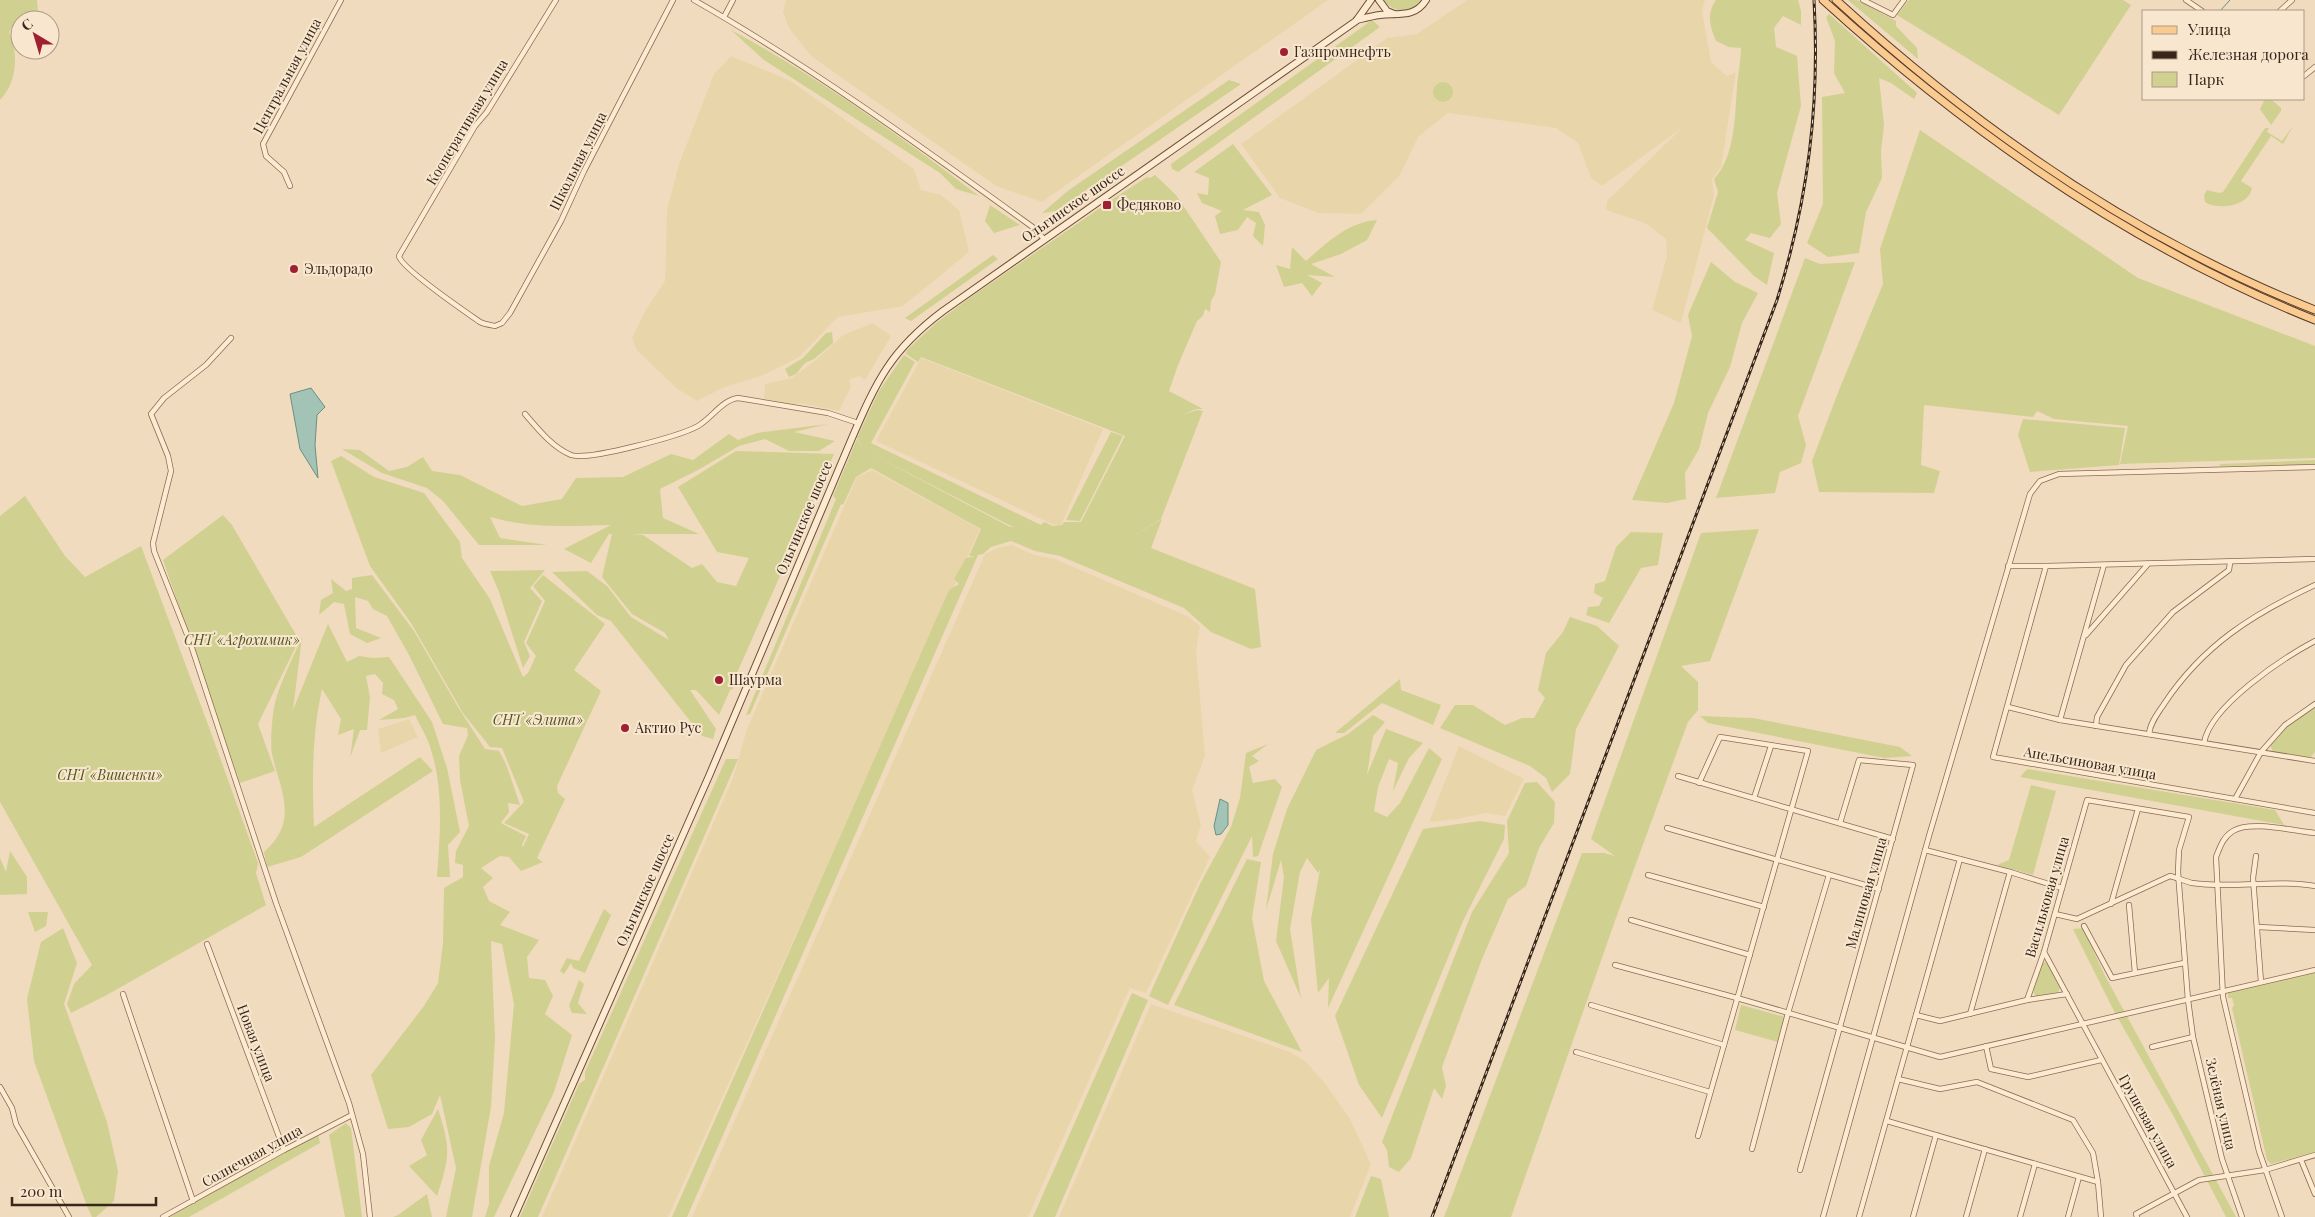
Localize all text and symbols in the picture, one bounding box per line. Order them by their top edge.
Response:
north arrow [10,10,60,60]
legend [2142,10,2305,100]
text: С [17,14,37,35]
street label: Центральная улица [248,15,325,137]
text: Улица [2187,19,2231,39]
place label: Газпромнефть [1294,42,1391,61]
text: Железная дорога [2188,44,2309,64]
marker: Газпромнефть [1278,46,1290,58]
street label: Кооперативная улица [421,55,512,188]
text: Парк [2188,69,2224,89]
street label: Школьная улица [545,108,611,213]
street label: Ольгинское шоссе [1017,161,1128,246]
place label: Федяково [1117,195,1181,214]
marker: Федяково [1101,199,1113,211]
place label: Эльдорадо [304,259,373,278]
marker: Эльдорадо [288,263,300,275]
street label: Ольгинское шоссе [771,458,836,578]
park label: СНТ «Агрохимик» [184,630,300,649]
place label: Шаурма [729,670,782,689]
marker: Шаурма [713,674,725,686]
park label: СНТ «Элита» [493,710,583,729]
place label: Актио Рус [634,718,702,737]
marker: Актио Рус [619,722,631,734]
street label: Апельсиновая улица [2021,741,2158,784]
park label: СНТ «Вишенки» [57,765,163,784]
street label: Ольгинское шоссе [611,830,678,949]
street label: Васильковая улица [2020,834,2073,960]
street label: Малиновая улица [1840,835,1891,951]
street label: Новая улица [233,1001,280,1084]
street label: Зелёная улица [2202,1056,2241,1152]
street label: Грушевая улица [2115,1070,2182,1171]
street label: Солнечная улица [198,1120,305,1191]
scale bar [12,1174,156,1206]
text: 200 m [20,1181,63,1201]

